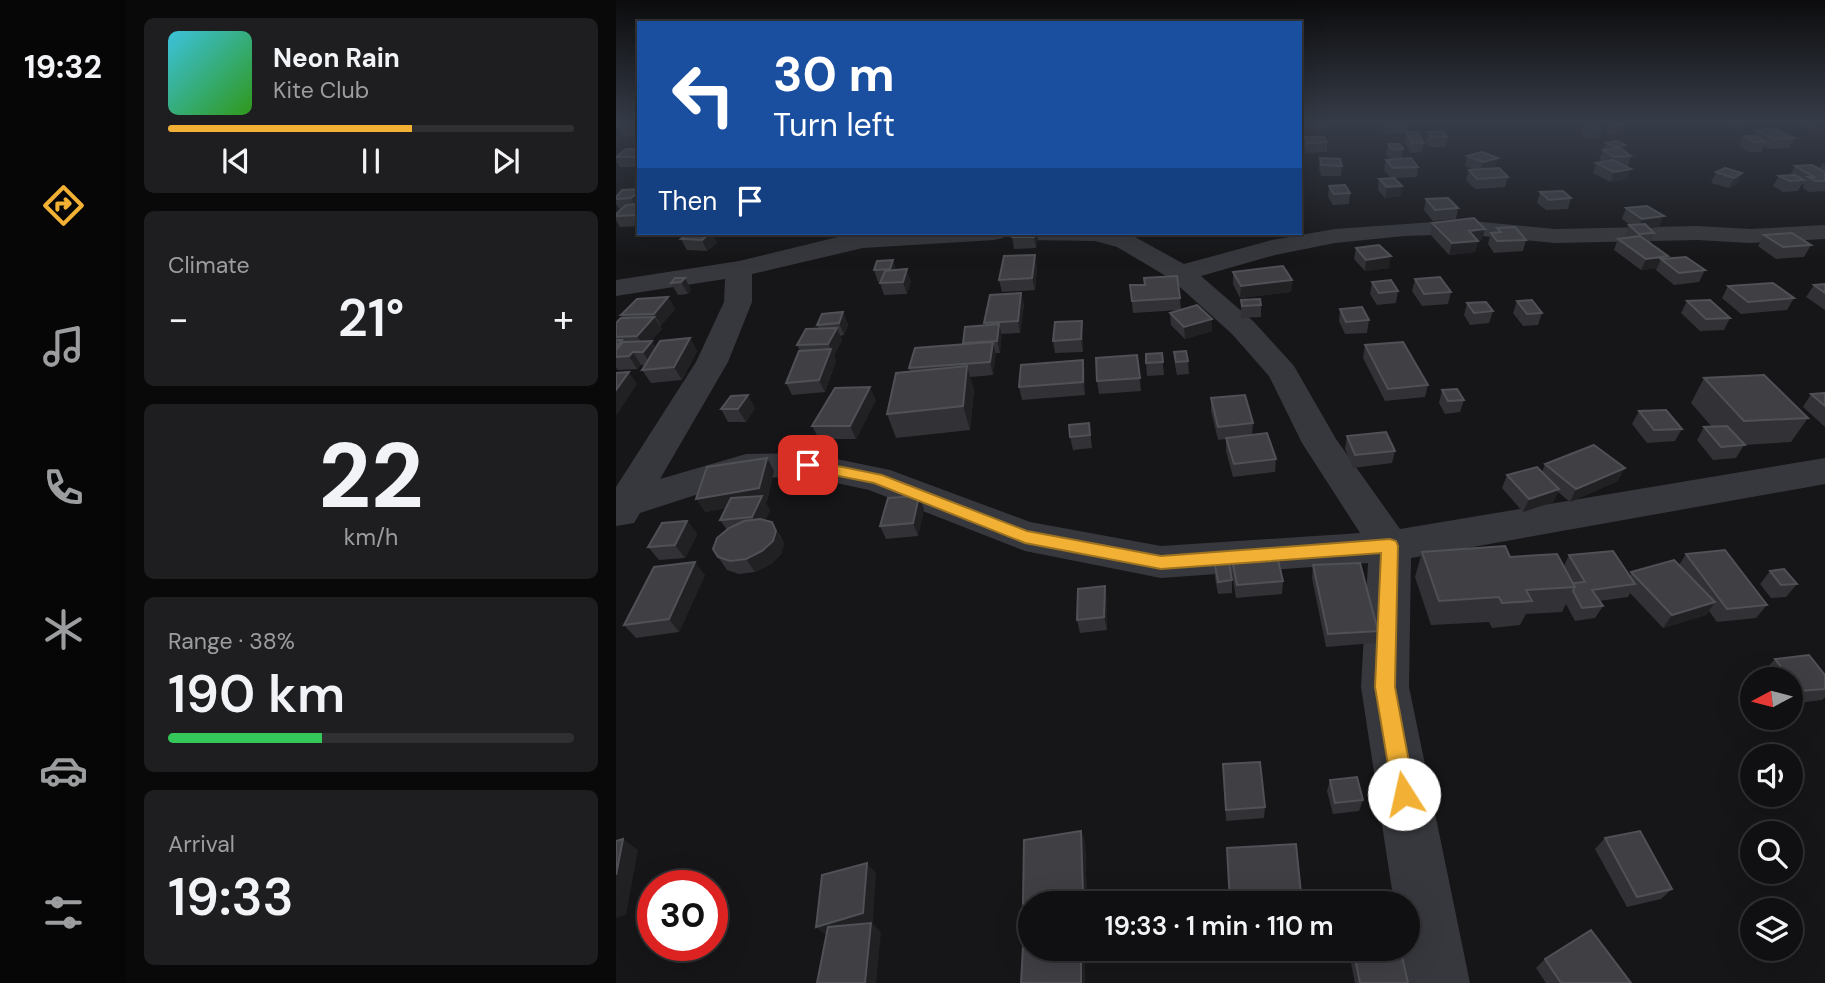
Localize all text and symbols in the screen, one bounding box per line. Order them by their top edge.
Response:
text: Neon Rain [273,41,400,75]
text: 30 m [773,42,895,106]
text: 19:32 [24,46,102,88]
icon: left [658,49,749,140]
text: Kite Club [273,75,369,105]
text: Turn left [773,104,895,146]
icon: previous [217,142,255,180]
icon: pause [352,142,390,180]
icon: next [487,142,525,180]
icon: directions [39,181,88,230]
icon: arrive [731,182,769,220]
text: Then [658,184,717,218]
text: Climate [168,250,250,280]
text: 21° [338,284,404,352]
text: − [168,294,189,344]
text: + [553,294,574,344]
icon: music [39,322,88,371]
text: 22 [318,417,424,535]
pin [778,435,838,495]
icon: arrive [789,446,827,484]
icon: phone [39,463,88,512]
text: km/h [344,522,398,552]
icon: climate [39,605,88,654]
text: Range · 38% [168,626,295,656]
text: 190 km [168,660,345,728]
north arrow [1740,667,1802,730]
map controls [1740,667,1803,961]
button: sound [1740,744,1803,807]
icon: car [39,746,88,795]
position arrow [1367,757,1441,831]
button: search [1740,821,1803,884]
text: Arrival [168,829,235,859]
text: 19:33 [168,863,294,931]
speed limit sign: 30 [637,870,728,961]
icon: filters [39,888,88,937]
button: layers [1740,898,1803,961]
text: 19:33 · 1 min · 110 m [1104,909,1334,943]

